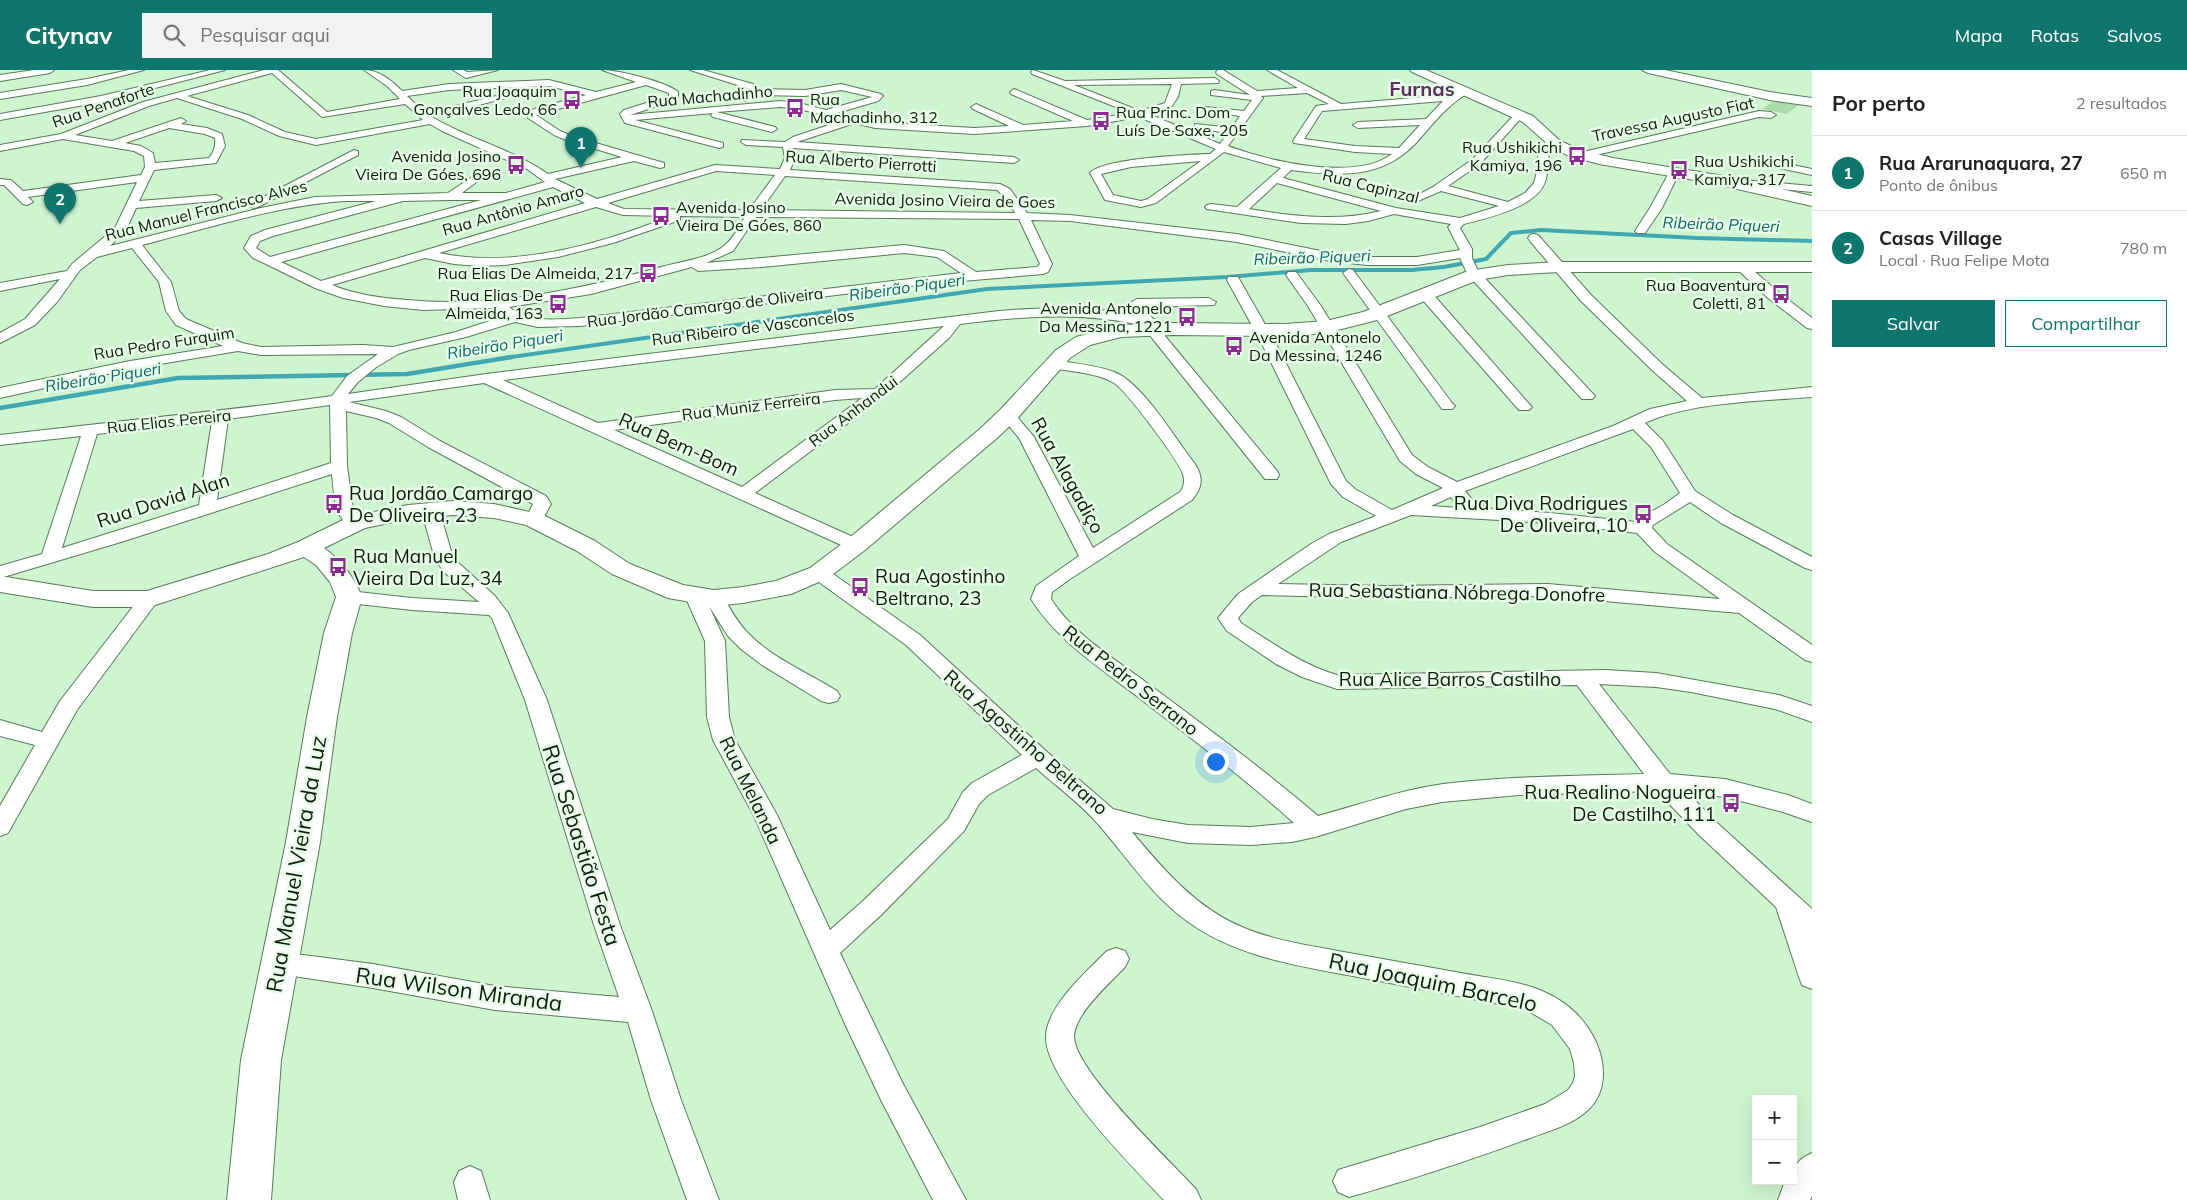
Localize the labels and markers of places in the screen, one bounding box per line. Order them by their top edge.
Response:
place label: Rua Joaquim Gonçalves Ledo, 66 [414,81,557,119]
bus stop icon: Rua Joaquim Gonçalves Ledo, 66 [561,89,583,111]
place label: Rua Machadinho, 312 [810,89,938,127]
bus stop icon: Rua Machadinho, 312 [784,97,806,119]
place label: Rua Princ. Dom Luís De Saxe, 205 [1116,102,1248,140]
bus stop icon: Rua Princ. Dom Luís De Saxe, 205 [1090,110,1112,132]
pin: 1 [565,127,597,168]
place label: Rua Ushikichi Kamiya, 196 [1462,137,1562,175]
bus stop icon: Rua Ushikichi Kamiya, 196 [1566,145,1588,167]
place label: Avenida Josino Vieira De Góes, 696 [355,146,501,184]
place label: Rua Ushikichi Kamiya, 317 [1694,151,1794,189]
bus stop icon: Avenida Josino Vieira De Góes, 696 [505,154,527,176]
bus stop icon: Rua Ushikichi Kamiya, 317 [1668,159,1690,181]
pin: 2 [44,183,76,224]
place label: Avenida Josino Vieira De Góes, 860 [676,197,822,235]
bus stop icon: Avenida Josino Vieira De Góes, 860 [650,205,672,227]
bus stop icon: Rua Elias De Almeida, 217 [637,262,659,284]
place label: Rua Elias De Almeida, 217 [437,263,633,283]
place label: Rua Boaventura Coletti, 81 [1646,275,1766,313]
bus stop icon: Rua Boaventura Coletti, 81 [1770,283,1792,305]
place label: Rua Elias De Almeida, 163 [445,285,543,323]
bus stop icon: Rua Elias De Almeida, 163 [547,293,569,315]
place label: Avenida Antonelo Da Messina, 1221 [1039,298,1172,336]
bus stop icon: Avenida Antonelo Da Messina, 1221 [1176,306,1198,328]
place label: Avenida Antonelo Da Messina, 1246 [1249,327,1382,365]
bus stop icon: Avenida Antonelo Da Messina, 1246 [1223,335,1245,357]
place label: Rua Jordão Camargo De Oliveira, 23 [349,481,533,527]
place label: Rua Diva Rodrigues De Oliveira, 10 [1454,491,1628,537]
bus stop icon: Rua Jordão Camargo De Oliveira, 23 [323,493,345,515]
bus stop icon: Rua Diva Rodrigues De Oliveira, 10 [1632,503,1654,525]
place label: Rua Manuel Vieira Da Luz, 34 [353,544,502,590]
bus stop icon: Rua Manuel Vieira Da Luz, 34 [327,556,349,578]
place label: Rua Agostinho Beltrano, 23 [875,564,1005,610]
bus stop icon: Rua Agostinho Beltrano, 23 [849,576,871,598]
place label: Rua Realino Nogueira De Castilho, 111 [1524,780,1716,826]
bus stop icon: Rua Realino Nogueira De Castilho, 111 [1720,792,1742,814]

